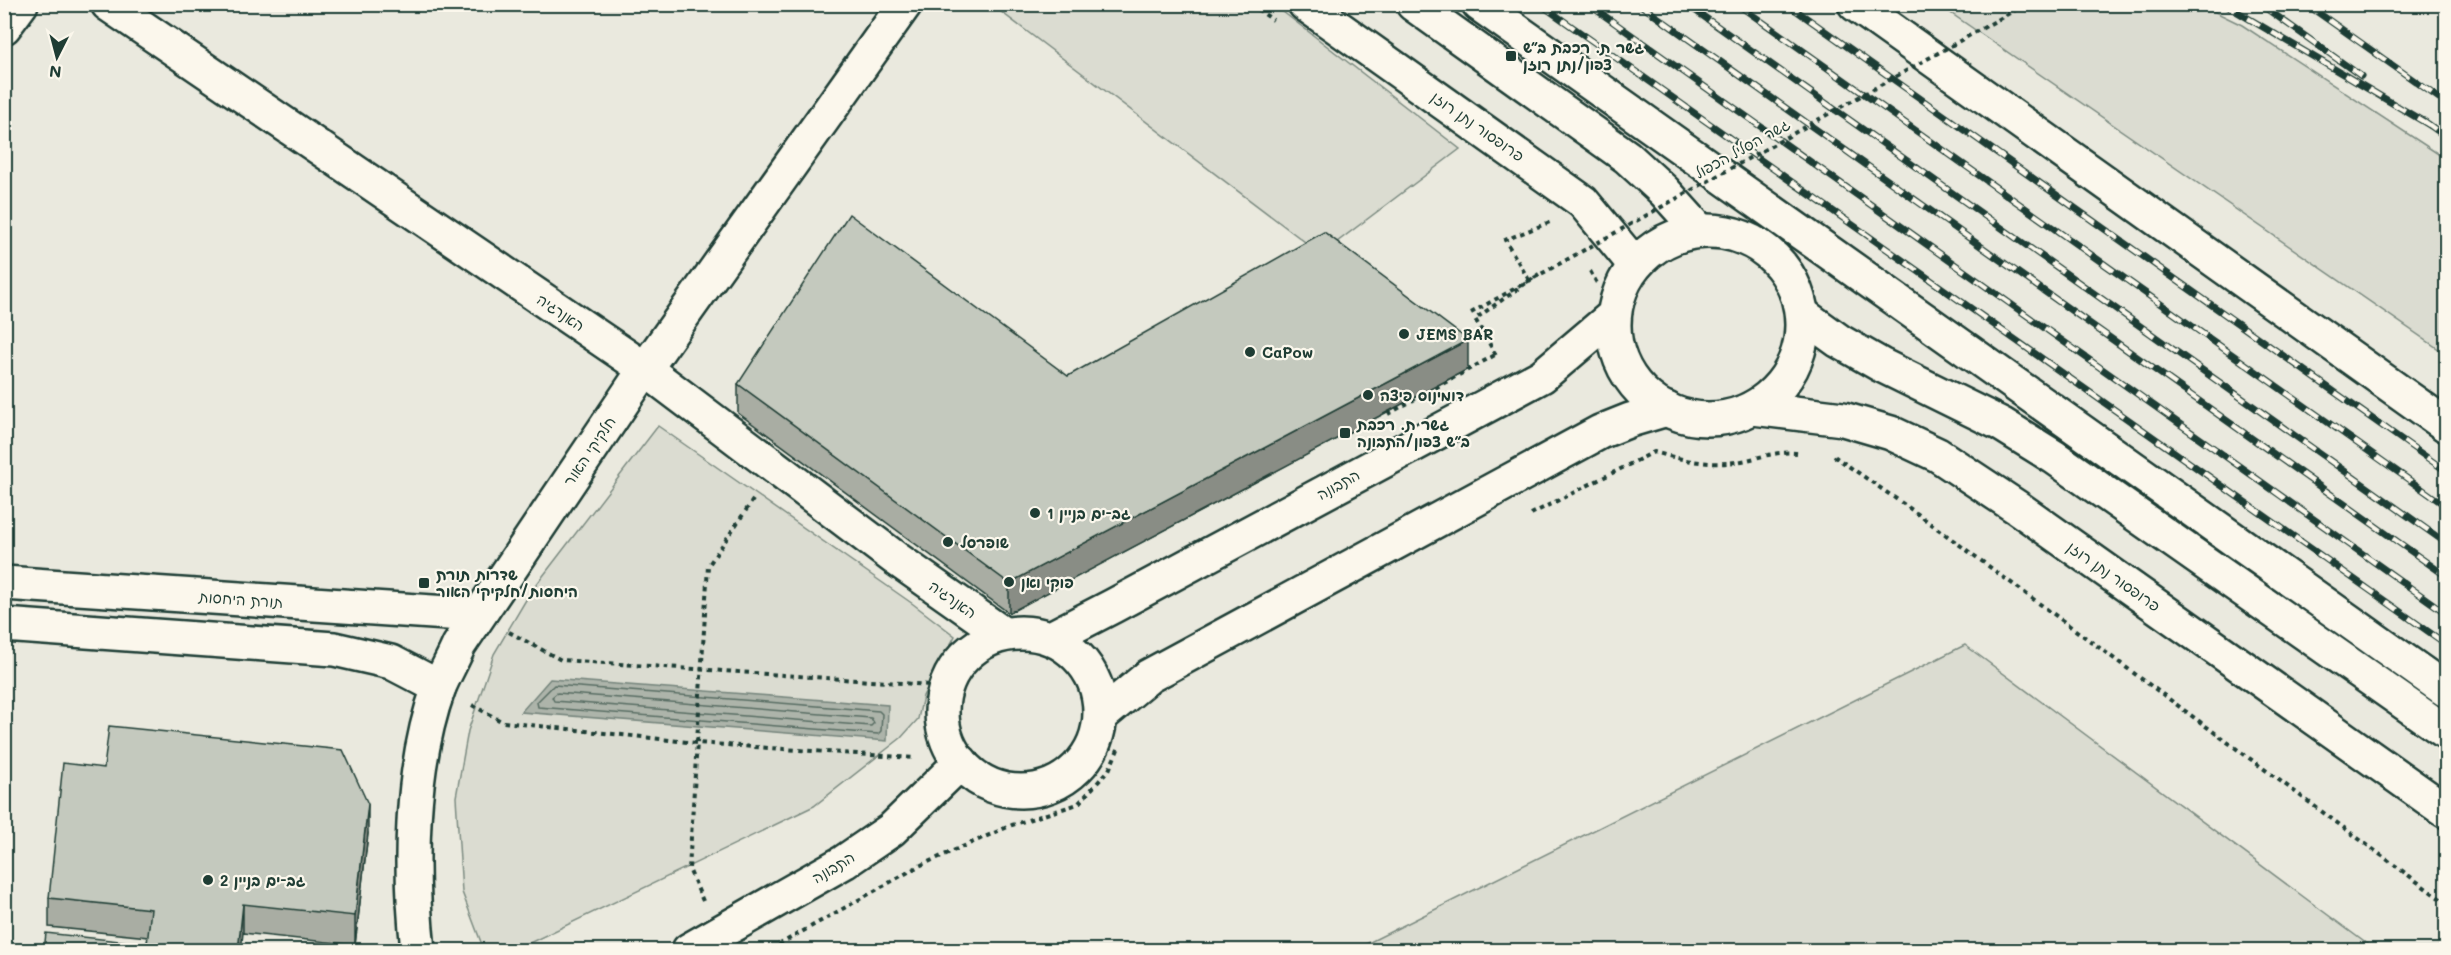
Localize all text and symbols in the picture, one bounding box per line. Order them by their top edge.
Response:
north arrow [27,27,87,87]
place label: גשר ת. רכבת ב״ש צפון/נתן רוזן [1523,37,1644,75]
marker: גשר ת. רכבת ב״ש צפון/נתן רוזן [1504,49,1518,63]
text: N [48,61,63,83]
street label: פרופסור נתן רוזן [1428,86,1528,166]
street label: גשר הסליל הכפול [1691,113,1793,183]
street label: האנרגיה [533,289,589,335]
place label: JEMS BAR [1416,324,1493,344]
marker: JEMS BAR [1397,327,1411,341]
place label: CaPow [1262,342,1313,362]
marker: CaPow [1243,345,1257,359]
place label: דומינוס פיצה [1380,385,1464,405]
marker: דומינוס פיצה [1361,388,1375,402]
street label: חלקיקי האור [558,412,620,490]
place label: גשר ת. רכבת ב״ש צפון/התבונה [1356,414,1470,452]
marker: גשר ת. רכבת ב״ש צפון/התבונה [1338,426,1352,440]
street label: התבונה [1313,464,1363,504]
place label: גב-ים בניין 1 [1047,503,1131,523]
marker: גב-ים בניין 1 [1028,506,1042,520]
place label: שופרסל [960,532,1009,552]
marker: שופרסל [941,535,955,549]
street label: פרופסור נתן רוזן [2064,536,2164,616]
place label: שדרות תורת היחסות/חלקיקי האור [436,564,578,602]
place label: פוקי ואן [1021,572,1074,593]
street label: האנרגיה [925,575,981,623]
marker: פוקי ואן [1002,575,1016,589]
marker: שדרות תורת היחסות/חלקיקי האור [417,576,431,590]
street label: תורת היחסות [197,586,284,612]
street label: התבונה [808,846,858,888]
place label: גב-ים בניין 2 [220,870,306,890]
marker: גב-ים בניין 2 [201,873,215,887]

